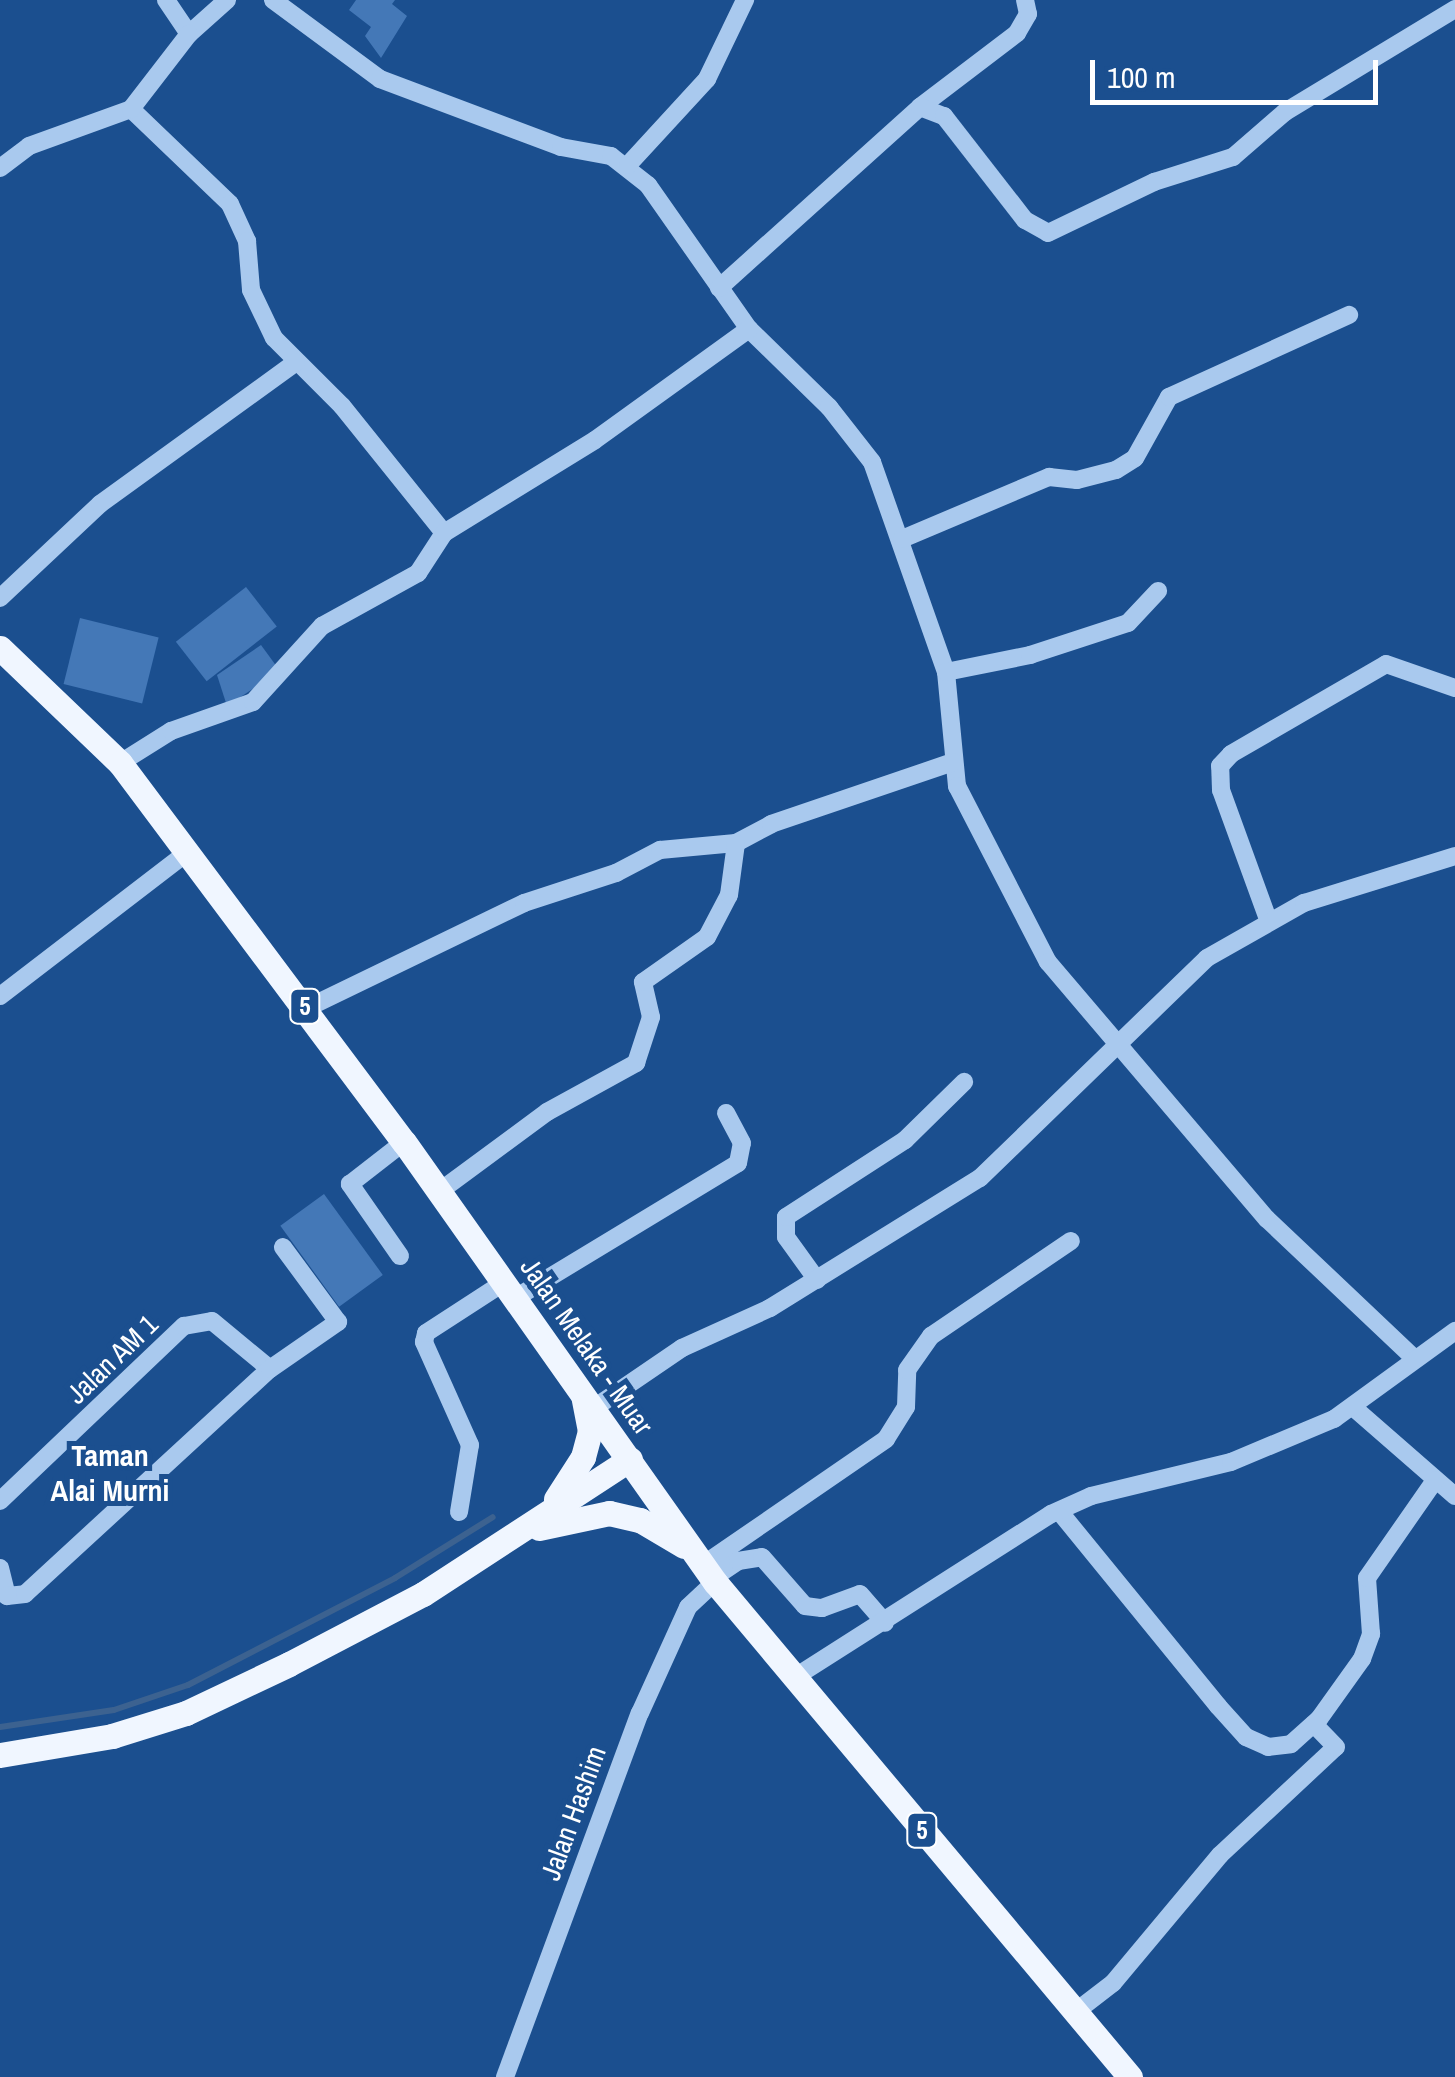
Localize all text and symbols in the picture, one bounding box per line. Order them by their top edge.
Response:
scale bar [1095,40,1382,102]
text: 100 m [1107,57,1175,97]
road number: 5 [288,986,322,1026]
street label: Jalan Melaka - Muar [514,1251,660,1441]
street label: Jalan AM 1 [59,1307,165,1411]
district label: Taman Alai Murni [51,1437,169,1508]
street label: Jalan Hashim [533,1741,613,1885]
road number: 5 [904,1810,940,1850]

